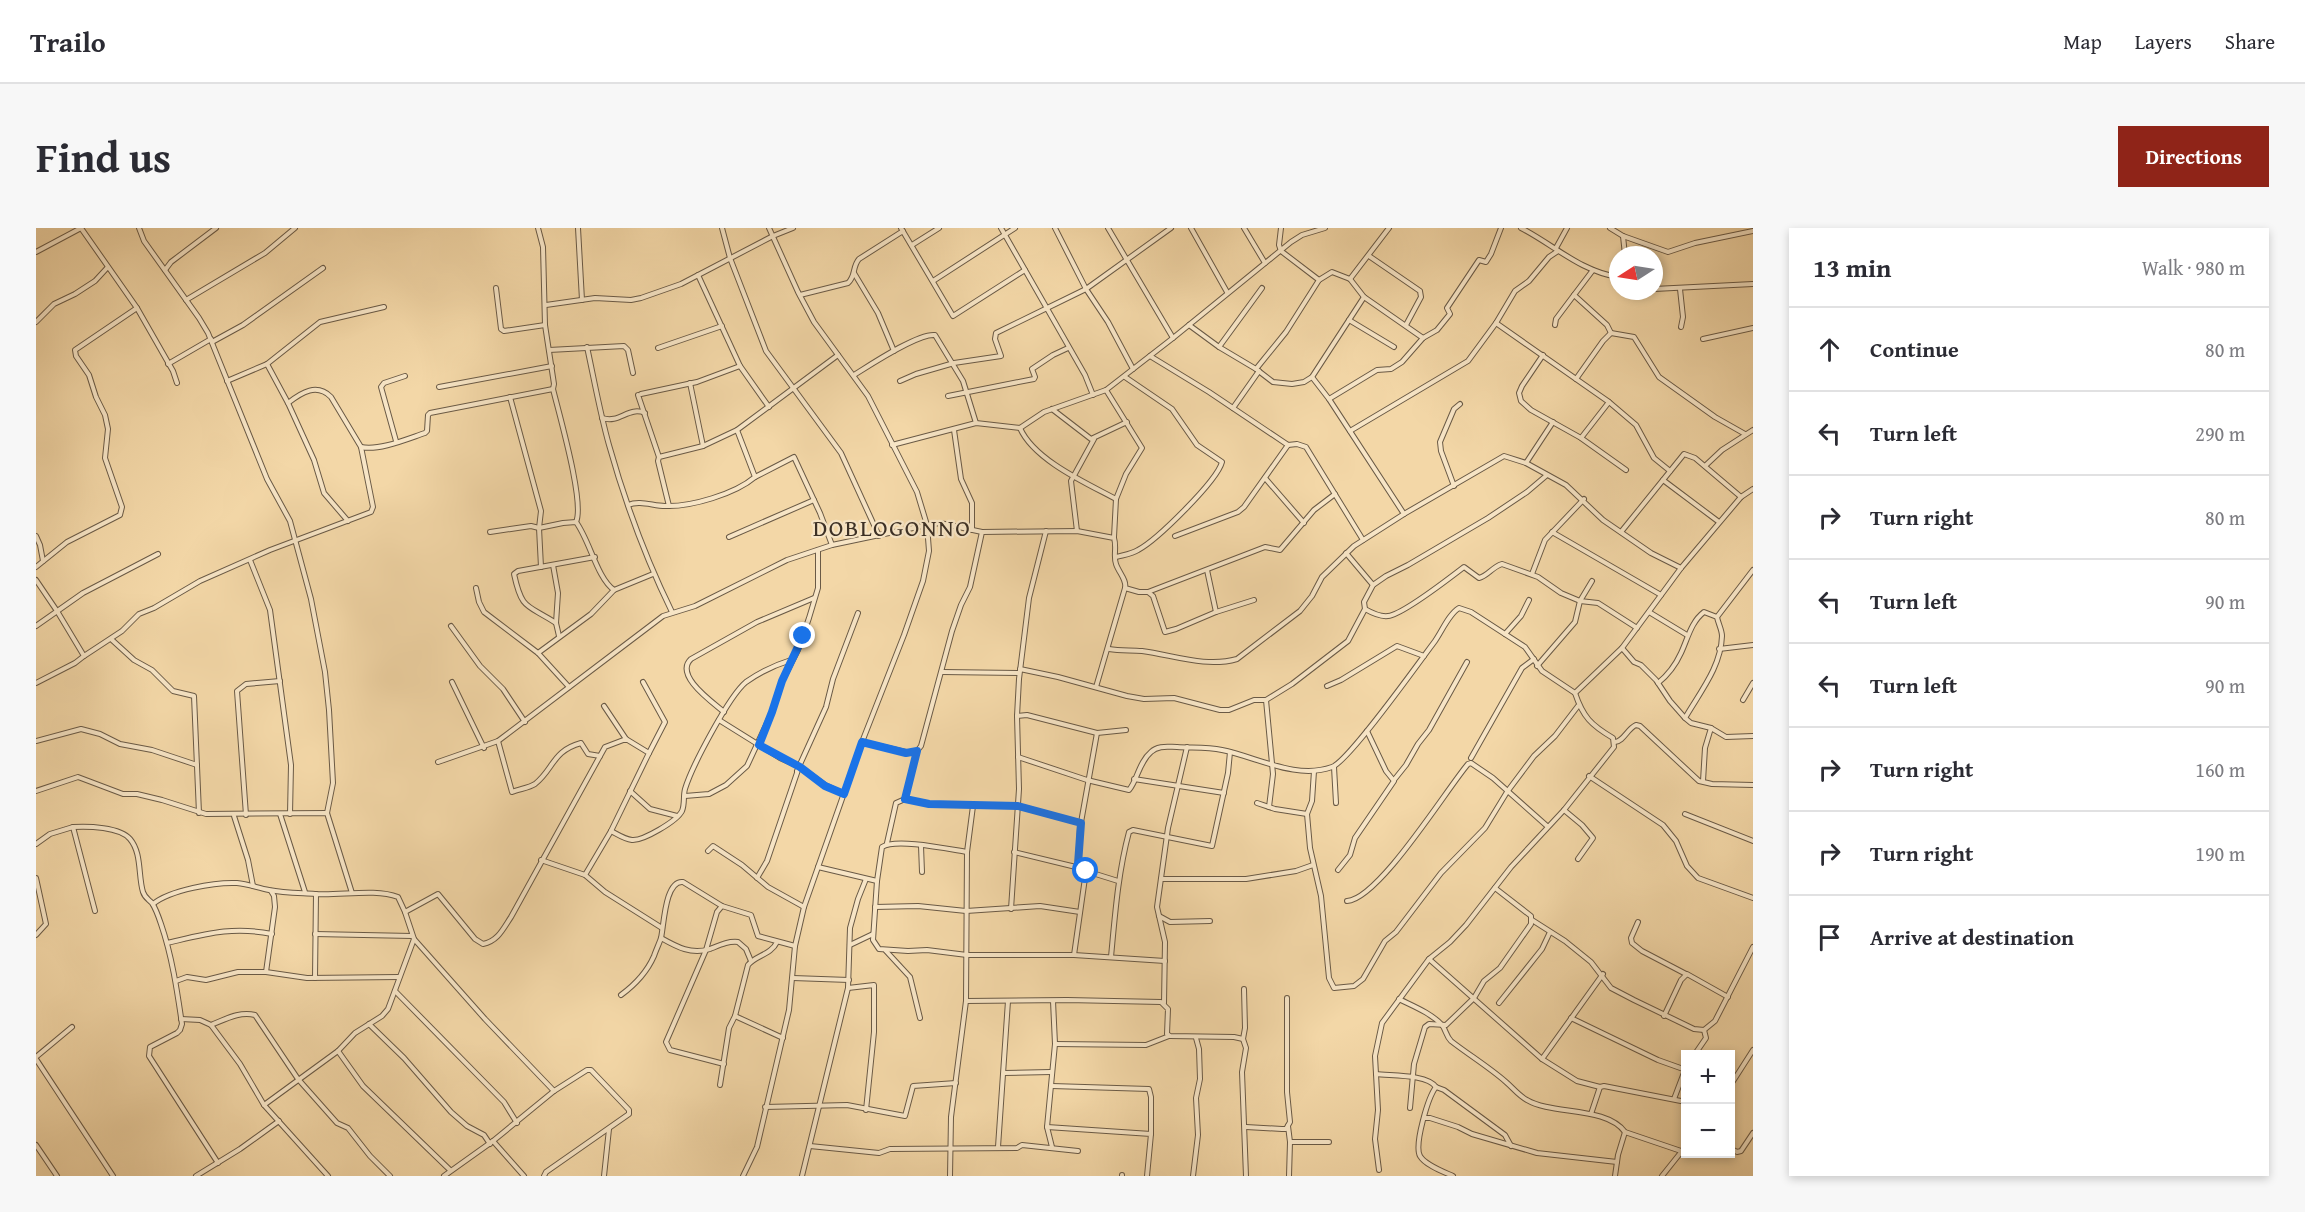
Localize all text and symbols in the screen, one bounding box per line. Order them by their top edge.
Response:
text: Trailo [30,21,106,62]
text: Map [2063,26,2102,57]
text: Layers [2135,26,2192,57]
text: Share [2225,26,2275,57]
text: Find us [36,126,171,187]
button: Directions [2118,126,2269,187]
north arrow [1609,246,1663,300]
text: 13 min [1813,248,1891,287]
text: Walk · 980 m [2142,253,2245,282]
icon: ahead [1813,333,1846,366]
text: Continue [1870,333,1959,365]
text: 80 m [2205,335,2245,364]
icon: left [1813,417,1846,450]
text: Turn left [1870,417,1957,449]
text: 290 m [2195,419,2245,448]
icon: right [1813,501,1846,534]
text: Turn right [1870,501,1973,533]
text: 80 m [2205,503,2245,532]
district label: DOBLOGONNO [813,510,971,545]
icon: left [1813,585,1846,618]
text: Turn left [1870,585,1957,617]
text: 90 m [2205,587,2245,616]
route end [789,622,815,648]
icon: left [1813,669,1846,702]
text: Turn left [1870,669,1957,701]
text: 90 m [2205,671,2245,700]
icon: right [1813,753,1846,786]
text: Turn right [1870,753,1973,785]
text: 160 m [2195,755,2245,784]
icon: right [1813,837,1846,870]
text: Turn right [1870,837,1973,869]
text: 190 m [2195,839,2245,868]
route start [1072,857,1098,883]
icon: arrive [1813,921,1846,954]
text: Arrive at destination [1870,921,2074,953]
map controls [1681,1050,1735,1158]
button: + [1681,1050,1735,1104]
button: − [1681,1104,1735,1158]

